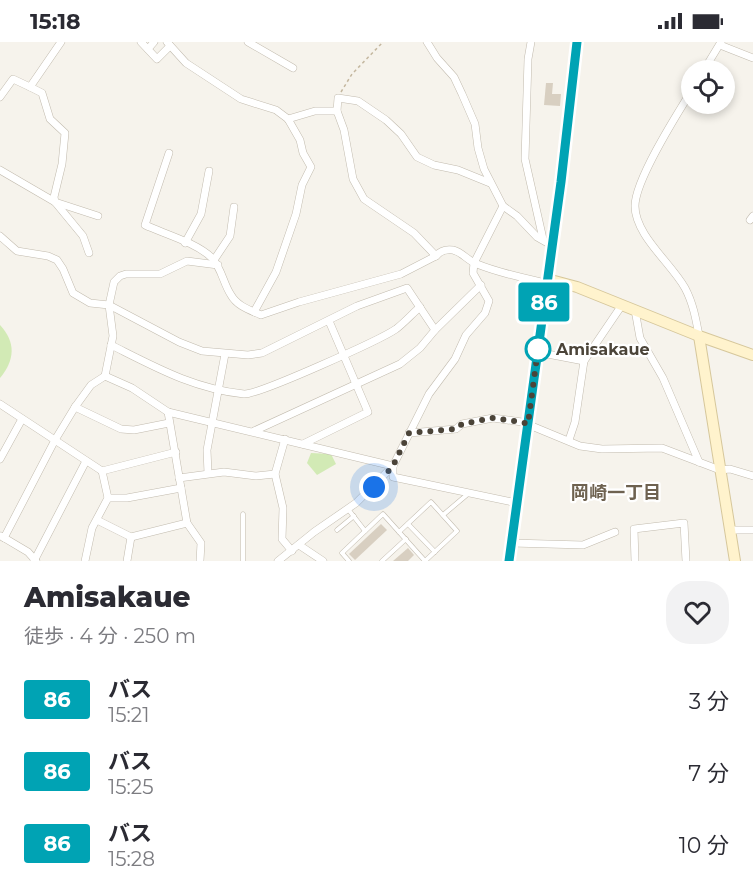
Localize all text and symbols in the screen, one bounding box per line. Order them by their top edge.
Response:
text: 15:18 [30,8,81,35]
map controls [681,60,735,114]
button: locate [681,60,735,114]
line badge: 86 [517,282,571,322]
text: 86 [530,290,558,315]
marker: Amisakaue [525,336,551,362]
place label: Amisakaue [555,340,650,359]
your location [359,472,389,502]
district label: 岡崎一丁目 [571,482,661,504]
text: Amisakaue [24,580,191,614]
button: heart [666,581,729,644]
text: 徒歩 · 4 分 · 250 m [24,624,196,648]
text: バス [108,676,152,703]
text: 86 [43,687,71,712]
text: 3 分 [689,688,729,715]
text: 15:21 [108,703,149,727]
text: バス [108,748,152,775]
text: 86 [43,759,71,784]
text: 7 分 [688,760,729,787]
text: 15:25 [108,775,153,799]
text: バス [108,820,152,847]
text: 86 [43,831,71,856]
text: 10 分 [679,832,729,859]
text: 15:28 [108,847,155,871]

